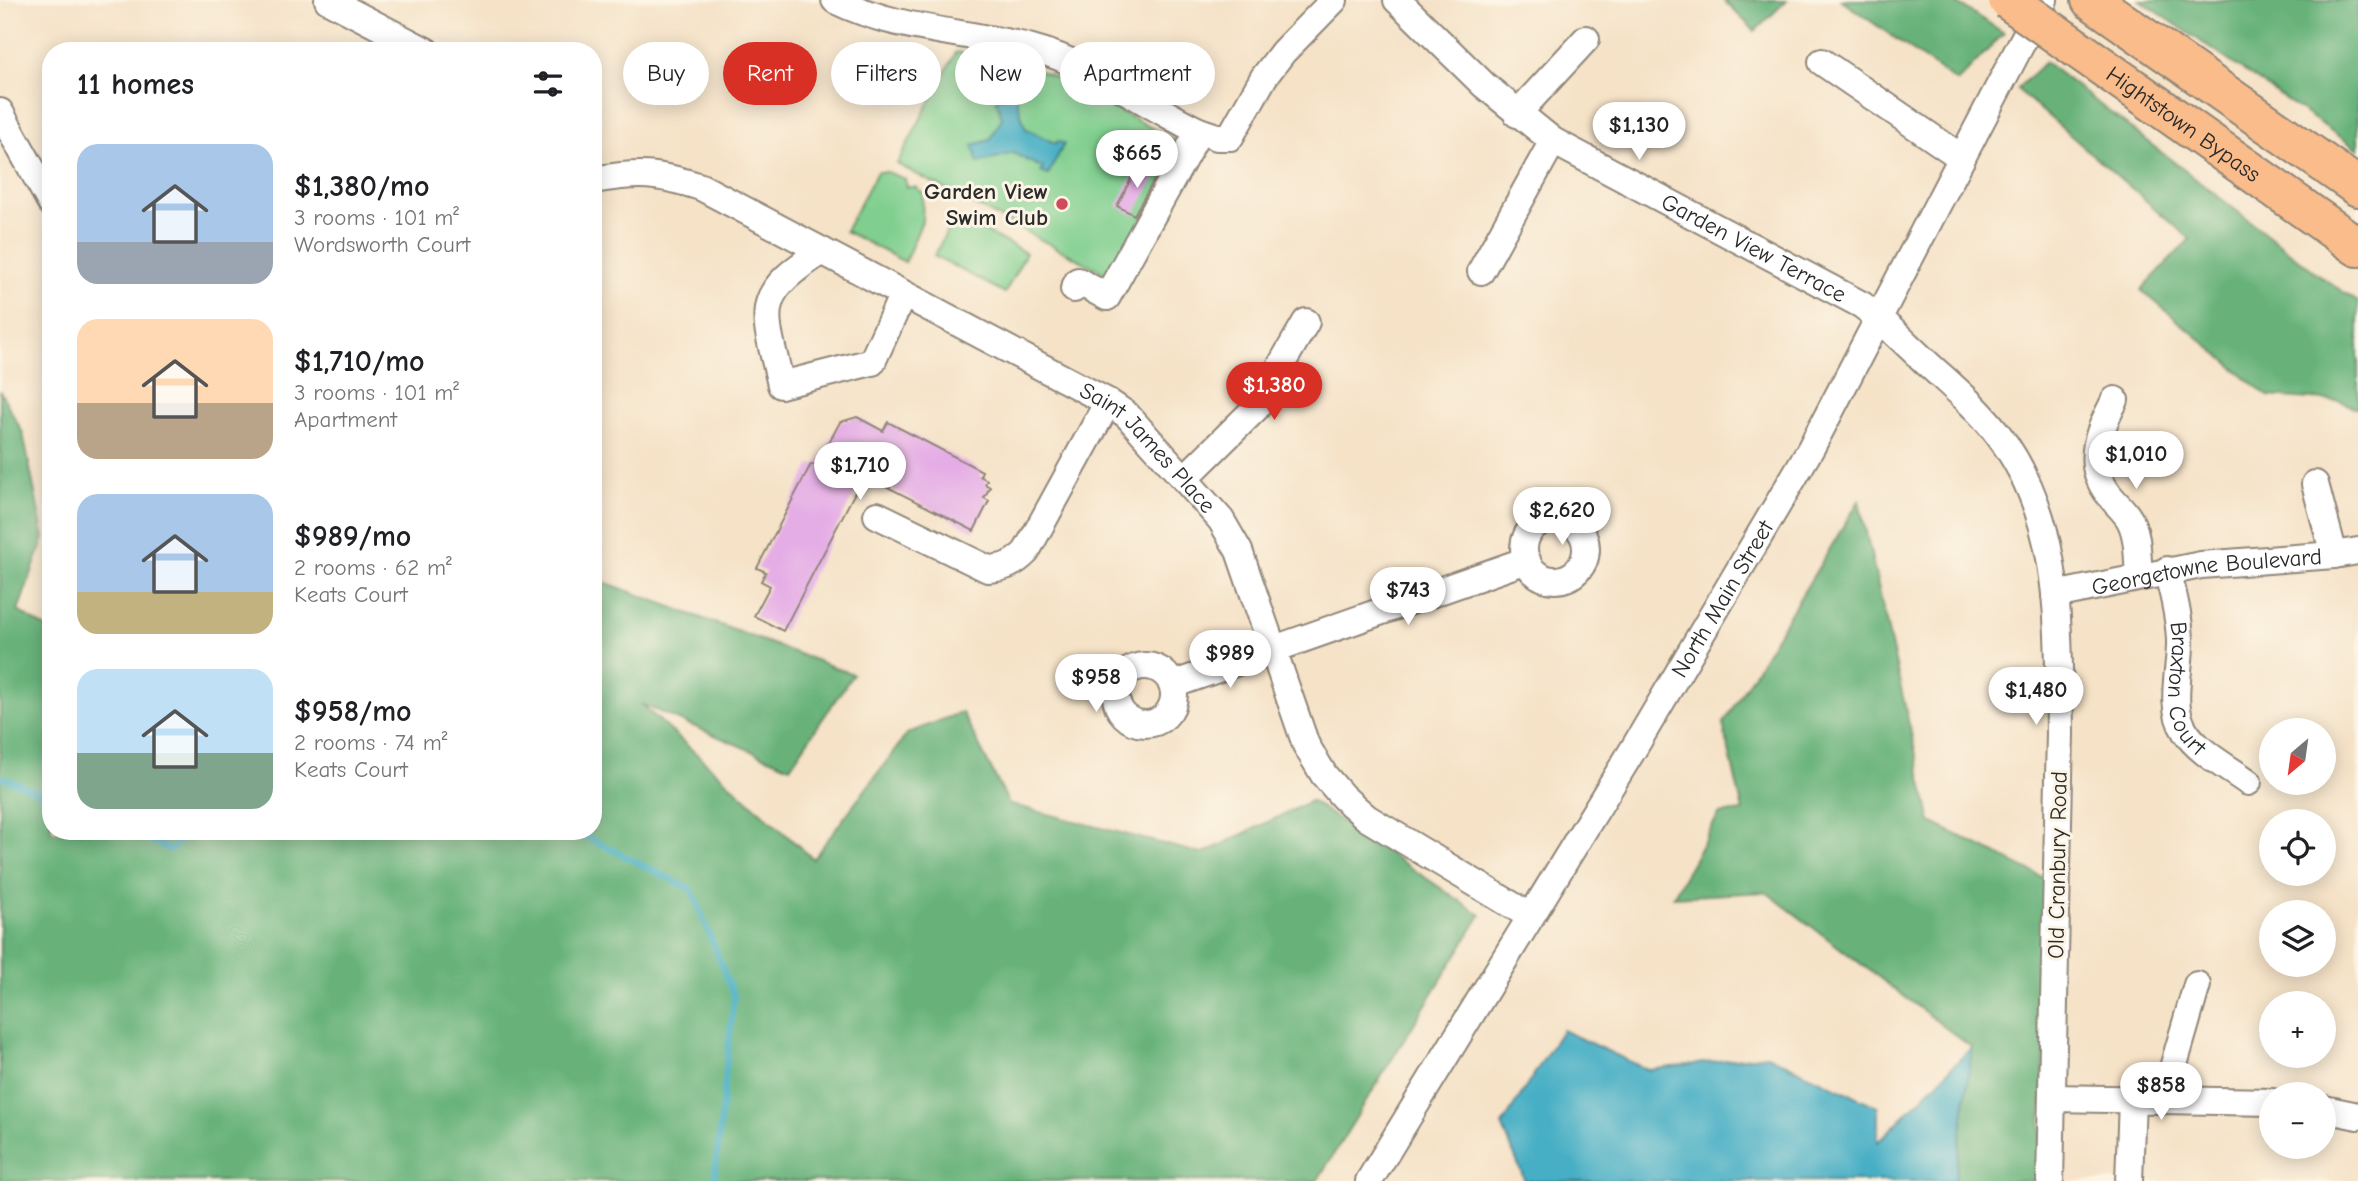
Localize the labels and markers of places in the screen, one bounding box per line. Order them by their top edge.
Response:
pin: $1,130 [1582,102,1696,162]
pin: $665 [1096,130,1178,190]
place label: Garden View Swim Club [924,178,1048,231]
marker: Garden View Swim Club [1054,196,1070,212]
pin: $1,380 [1217,362,1331,422]
pin: $1,010 [2079,432,2193,491]
pin: $1,710 [803,442,917,502]
pin: $2,620 [1505,488,1619,547]
pin: $743 [1367,568,1449,627]
pin: $989 [1189,630,1271,690]
pin: $958 [1055,654,1137,714]
pin: $1,480 [1979,668,2093,727]
pin: $858 [2120,1062,2202,1122]

